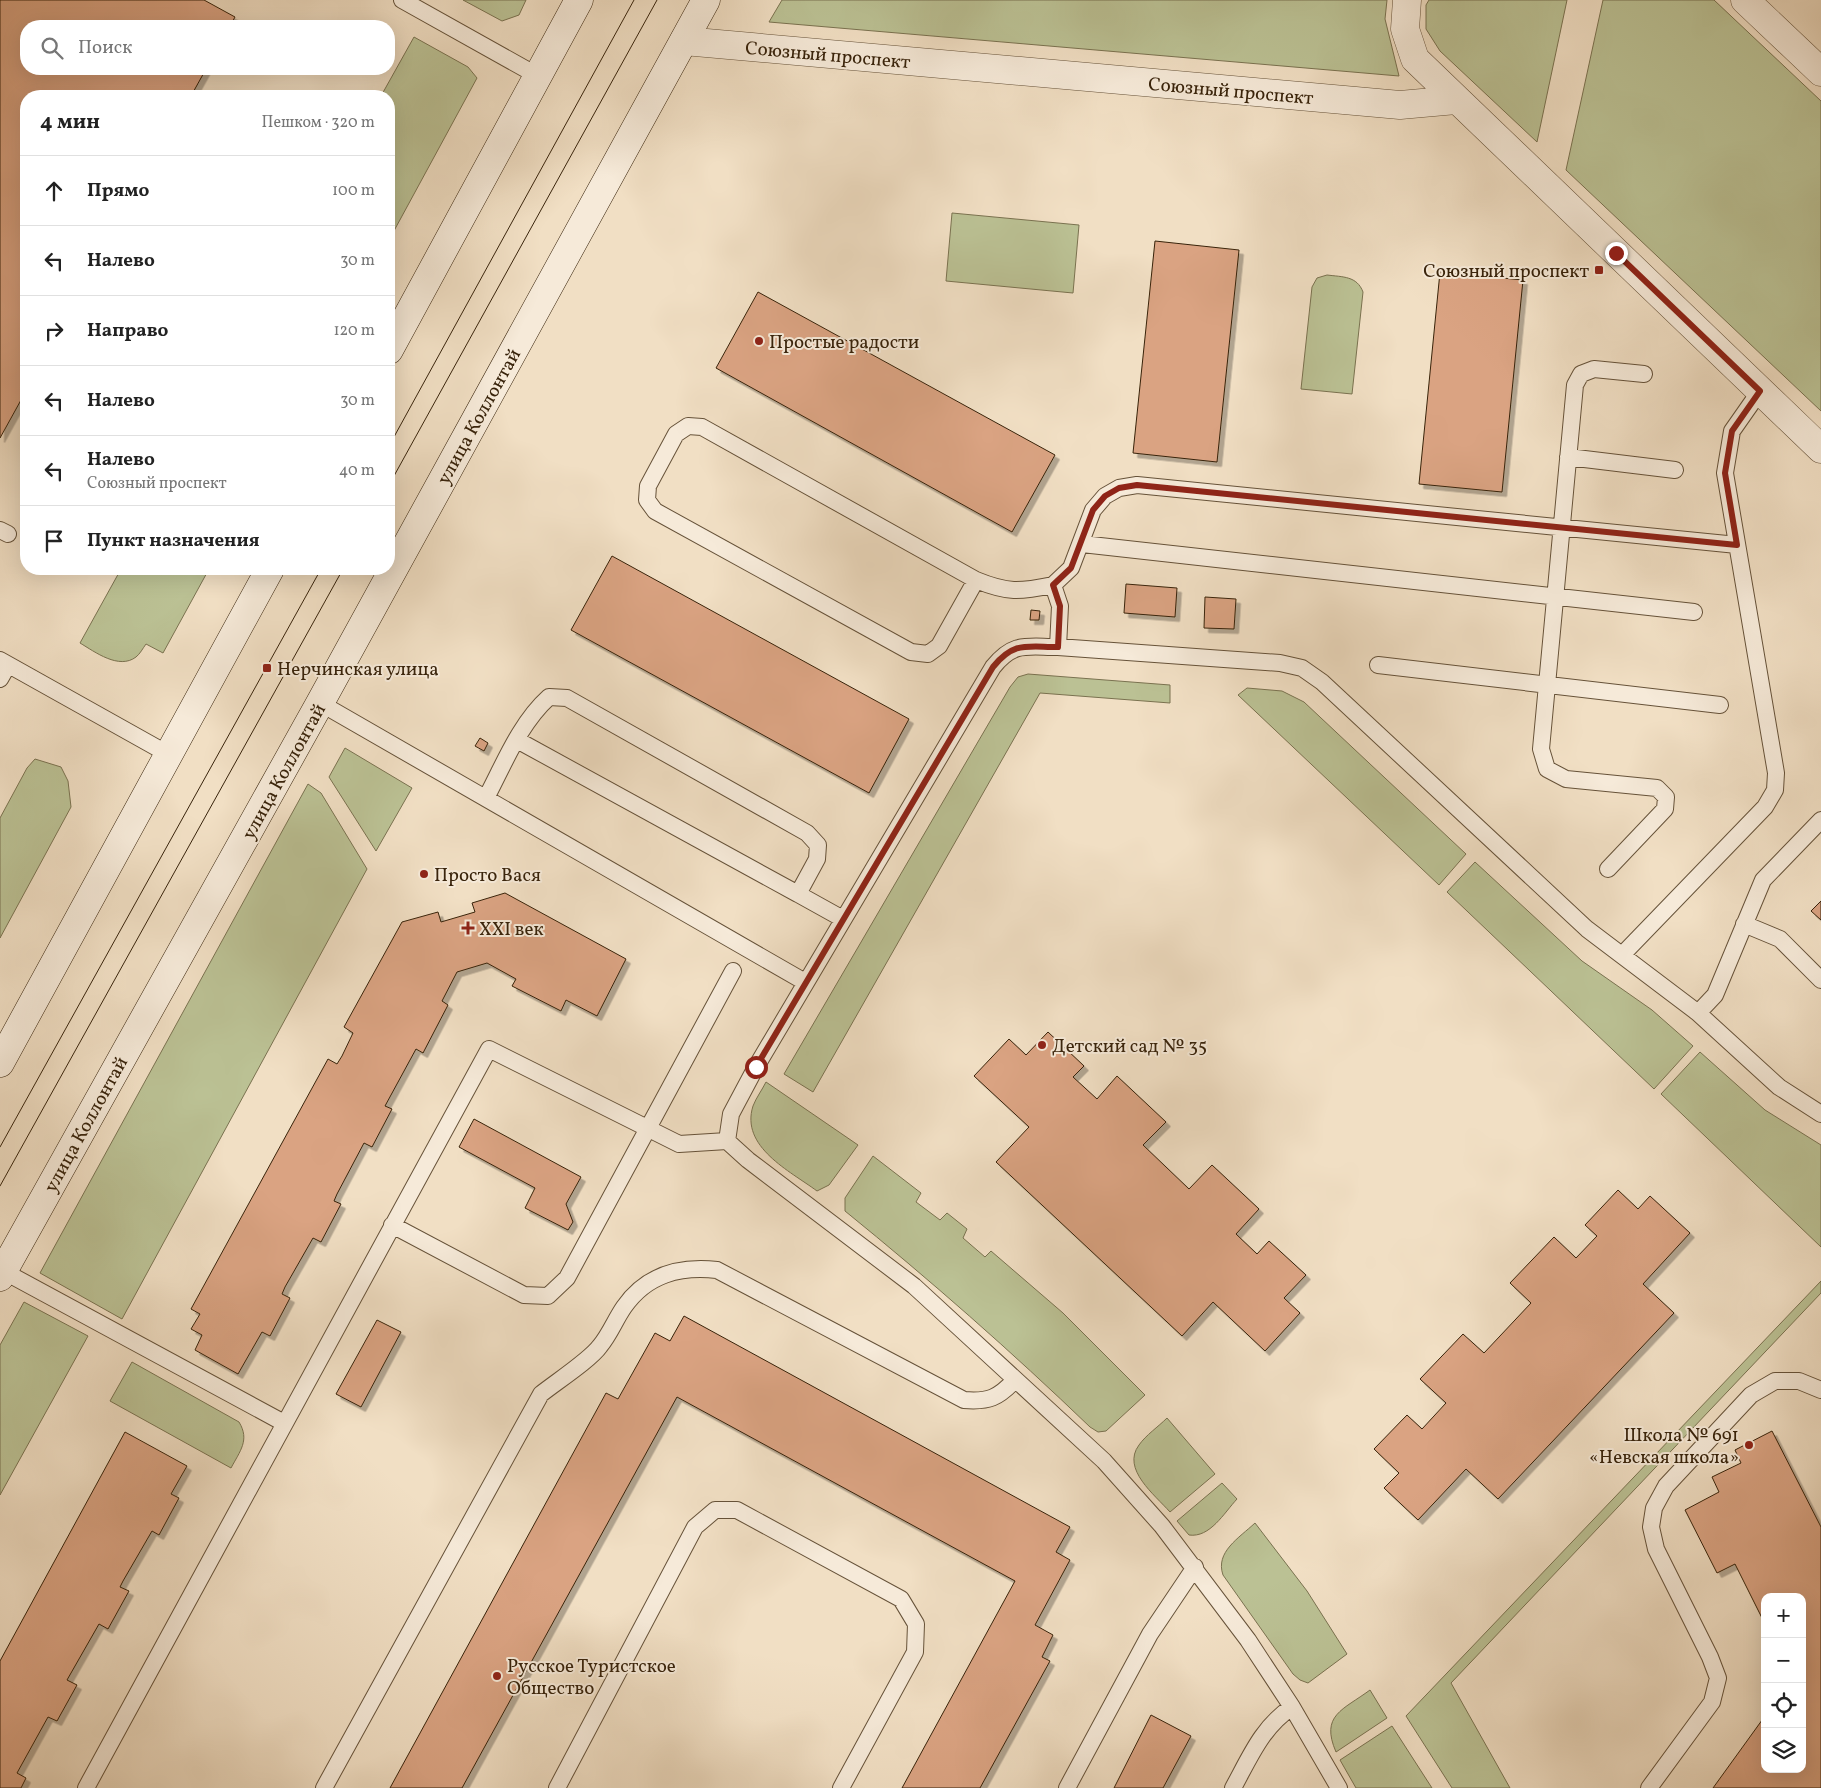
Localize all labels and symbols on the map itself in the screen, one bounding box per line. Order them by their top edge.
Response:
street label: Союзный проспект [744,36,912,76]
street label: Союзный проспект [1147,72,1315,112]
route end [1605,242,1628,265]
place label: Союзный проспект [1423,259,1589,285]
marker: Союзный проспект [1593,264,1605,276]
place label: Простые радости [769,330,919,356]
marker: Простые радости [753,335,765,347]
street label: улица Коллонтай [432,344,528,490]
place label: Нерчинская улица [277,657,439,683]
marker: Нерчинская улица [261,662,273,674]
street label: улица Коллонтай [237,699,333,845]
place label: Просто Вася [434,863,541,889]
marker: Просто Вася [418,868,430,880]
place label: XXI век [479,917,544,943]
marker: XXI век [461,921,475,935]
place label: Детский сад № 35 [1052,1034,1207,1060]
marker: Детский сад № 35 [1036,1039,1048,1051]
street label: улица Коллонтай [39,1052,135,1198]
route start [745,1056,768,1079]
place label: Школа № 691 «Невская школа» [1589,1423,1739,1471]
marker: Школа № 691 «Невская школа» [1743,1439,1755,1451]
place label: Русское Туристское Общество [507,1654,676,1702]
marker: Русское Туристское Общество [491,1670,503,1682]

